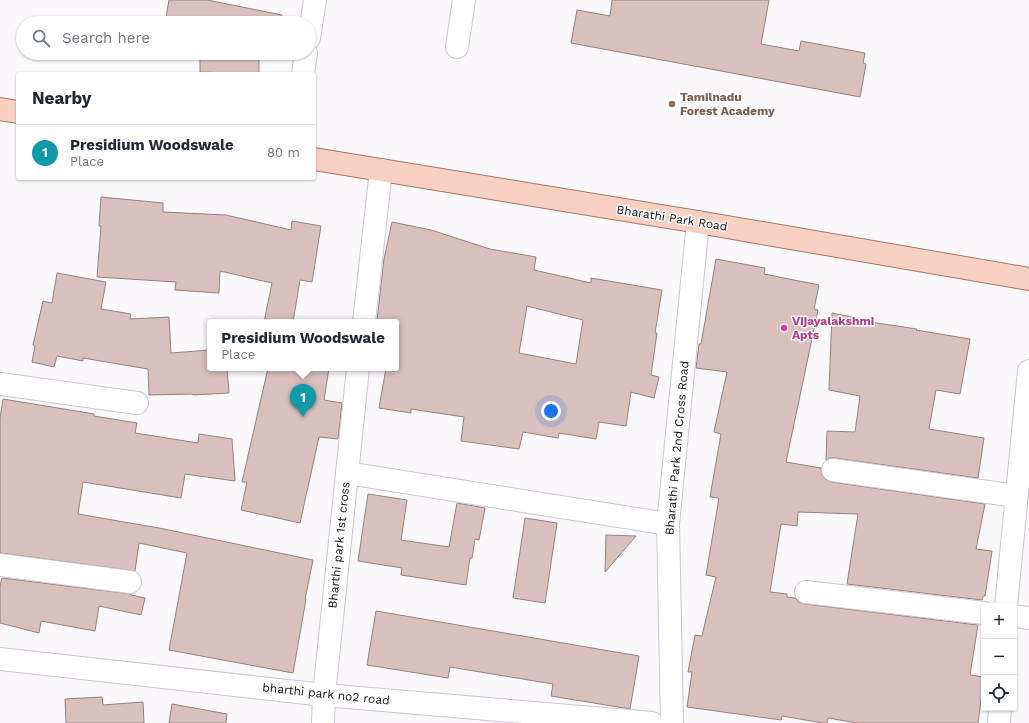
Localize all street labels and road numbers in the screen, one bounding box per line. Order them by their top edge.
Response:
street label: Bharathi Park Road [616,202,728,234]
street label: Bharathi Park 2nd Cross Road [662,360,692,536]
street label: Bharthi park 1st cross [325,481,353,609]
street label: bharthi park no2 road [262,680,390,708]

